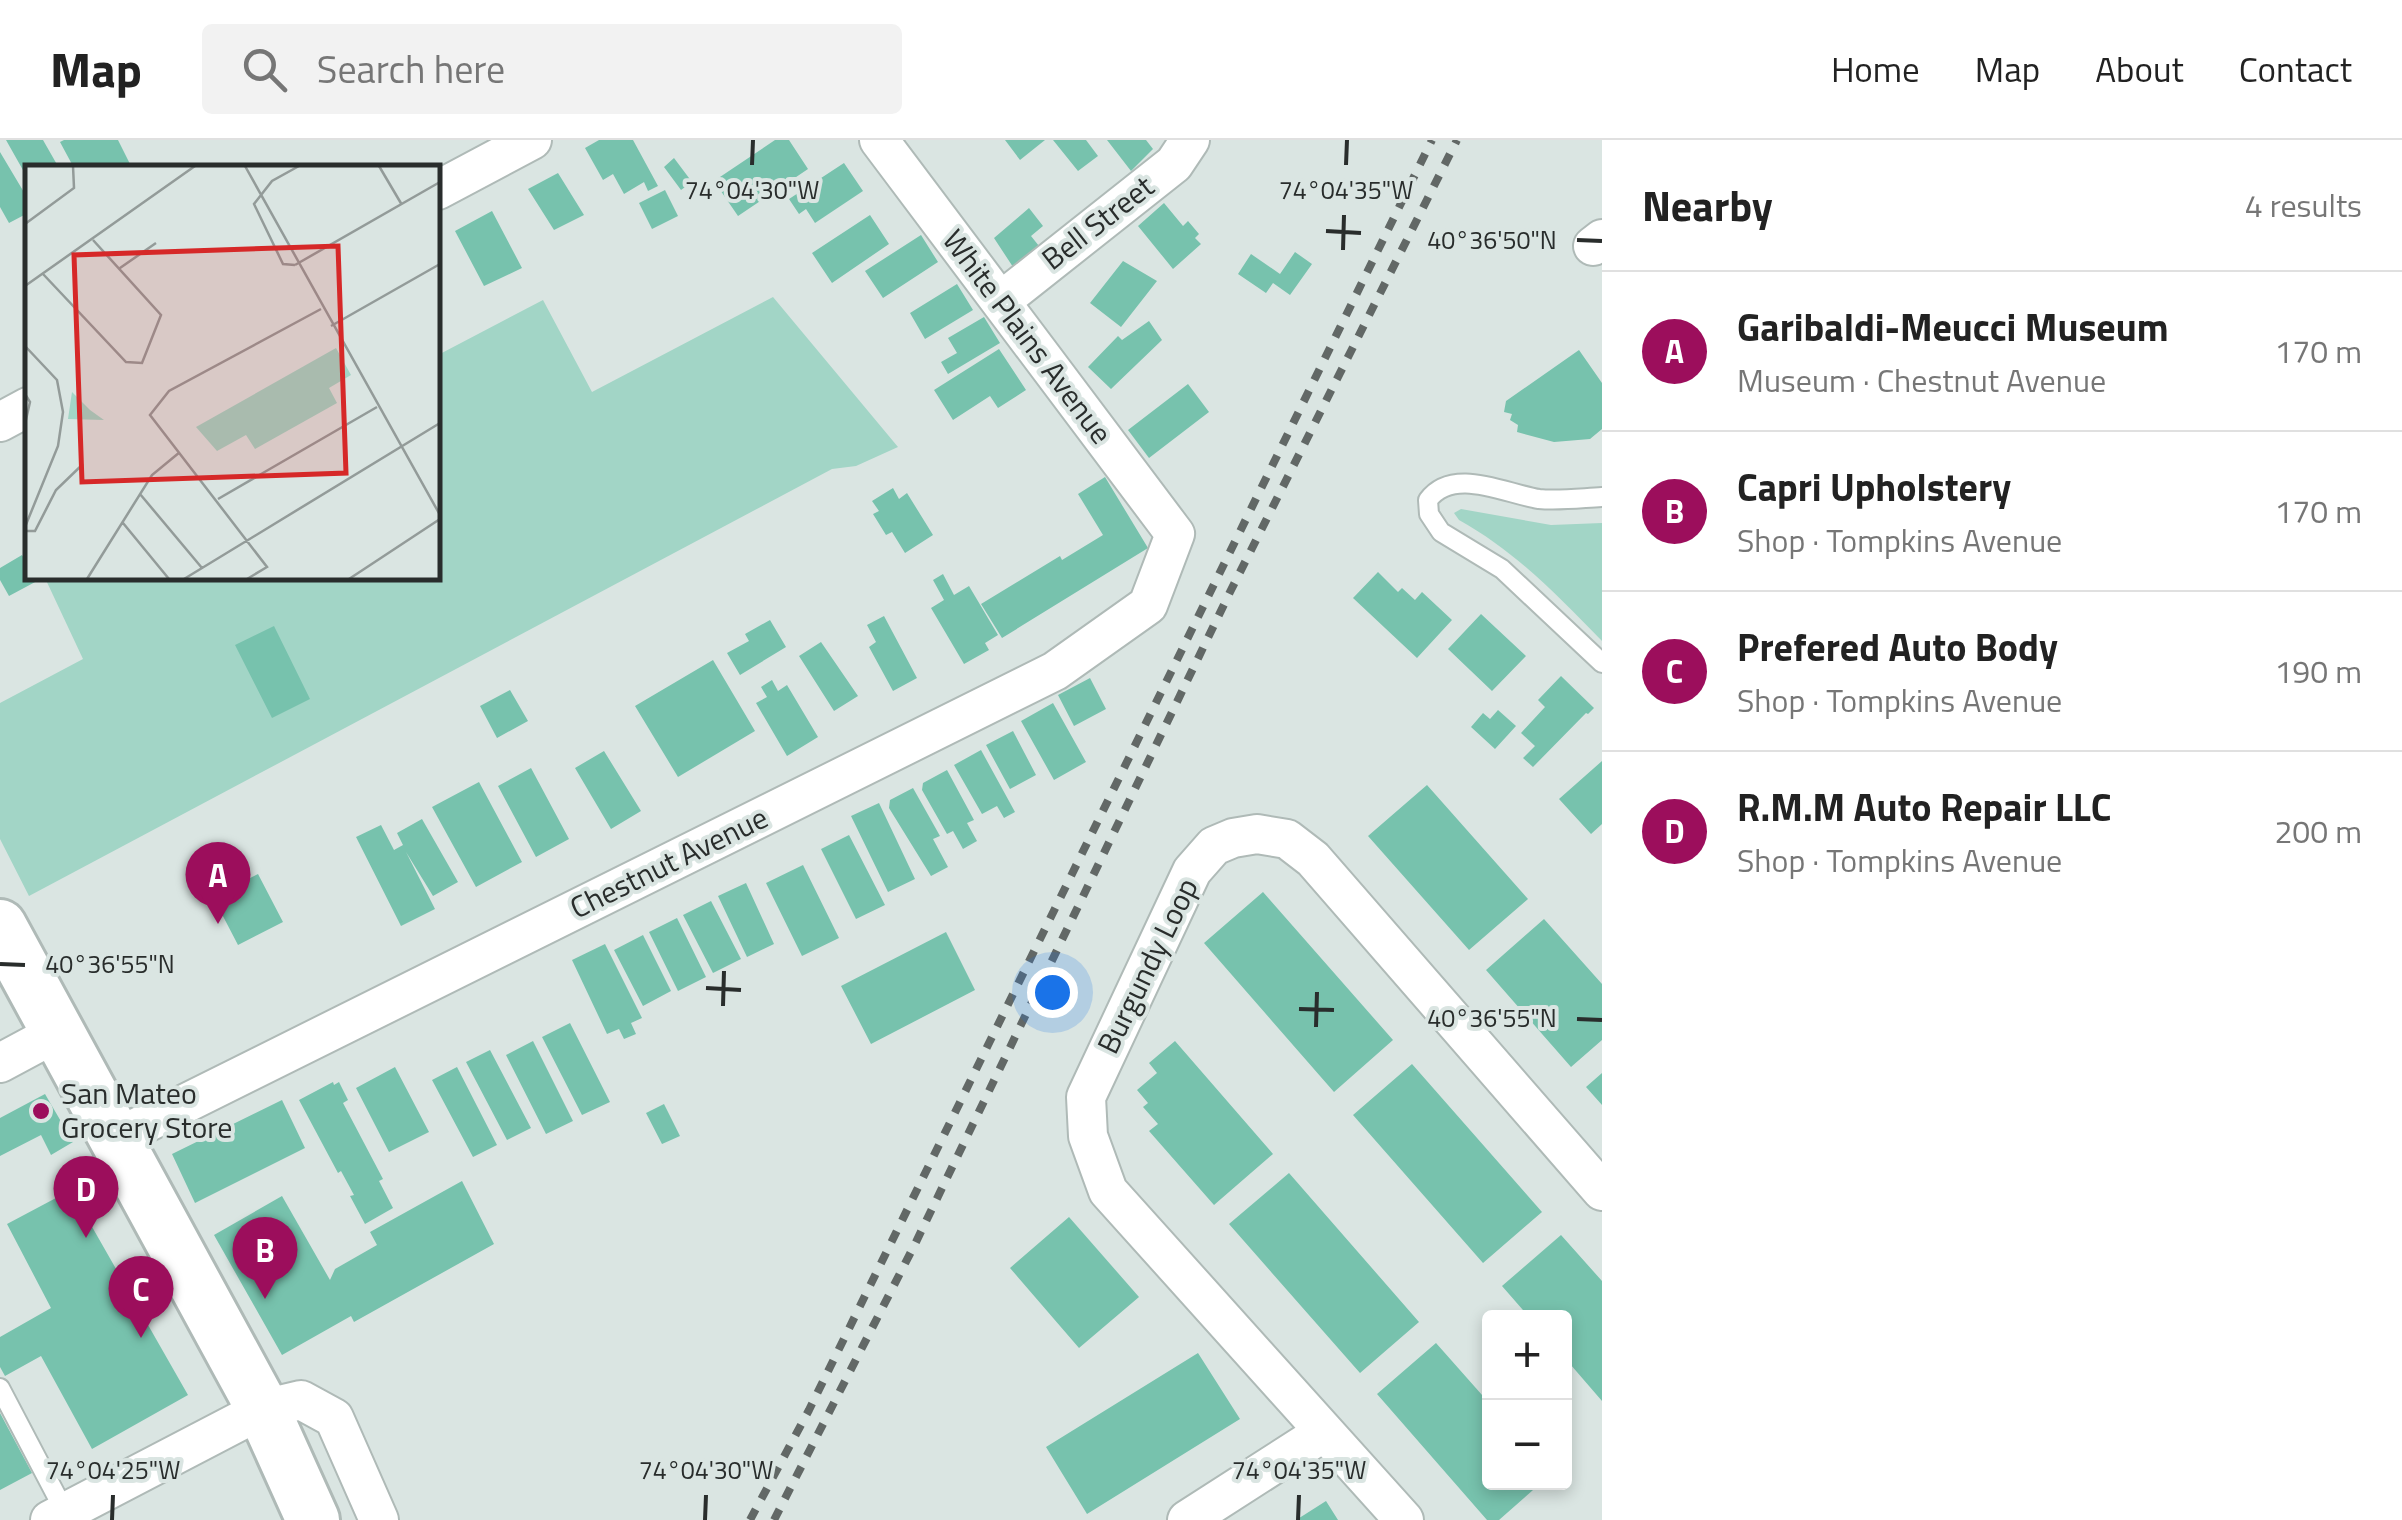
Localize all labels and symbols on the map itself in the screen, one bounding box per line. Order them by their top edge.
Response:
street label: Bell Street [1031,163,1164,281]
inset map [25,165,440,580]
text: 74°04'30"W [685,171,819,209]
text: 74°04'35"W [1279,171,1413,209]
street label: White Plains Avenue [932,219,1124,453]
text: 40°36'50"N [1427,221,1557,259]
street label: Chestnut Avenue [562,794,775,930]
pin: A [186,842,250,924]
street label: Burgundy Loop [1085,870,1210,1061]
text: 40°36'55"N [45,945,175,983]
your location [1027,967,1078,1018]
text: 40°36'55"N [1427,999,1557,1037]
place label: San Mateo Grocery Store [61,1070,233,1150]
marker: San Mateo Grocery Store [30,1100,52,1122]
pin: D [54,1156,118,1238]
pin: B [232,1216,298,1299]
pin: C [108,1256,174,1338]
text: 74°04'25"W [46,1451,180,1489]
text: 74°04'30"W [639,1451,773,1489]
text: 74°04'35"W [1232,1451,1366,1489]

